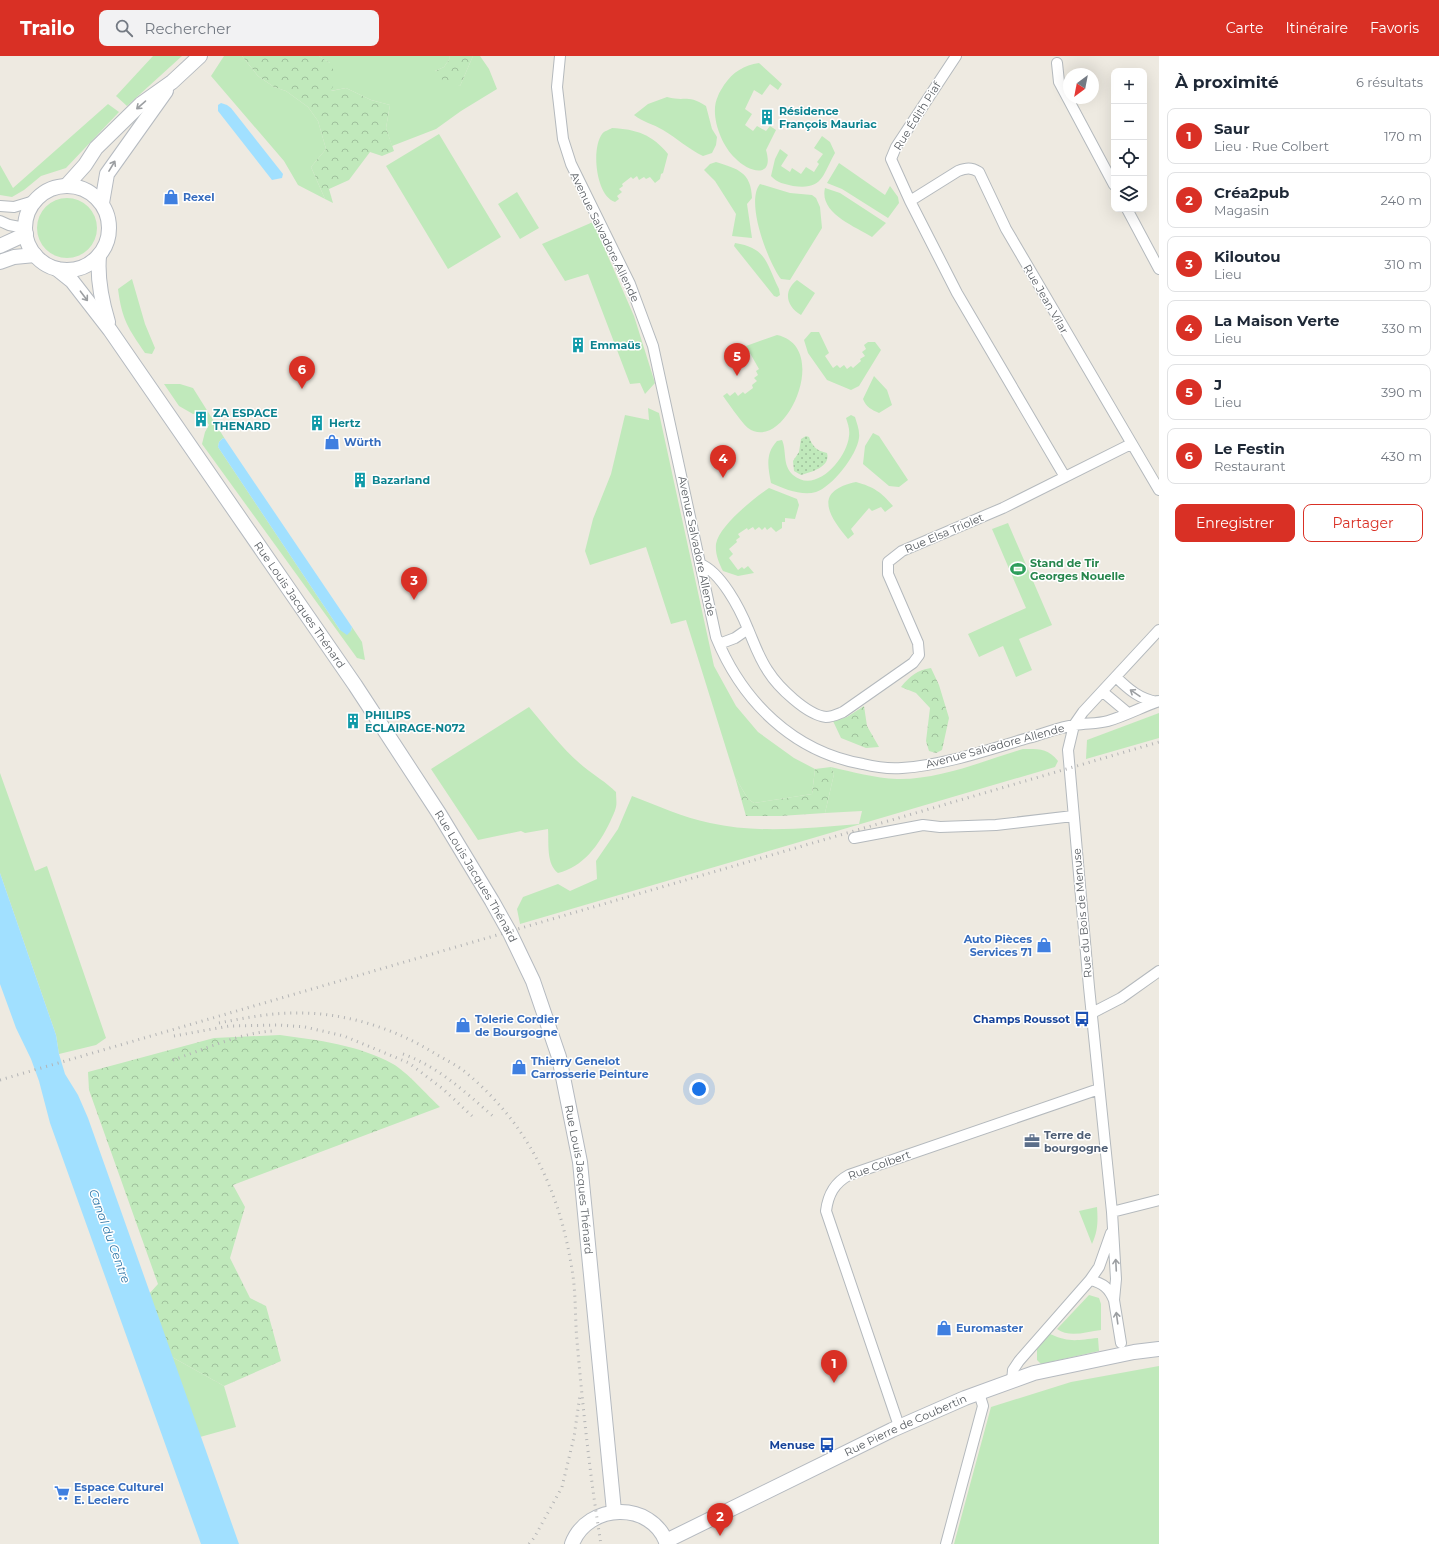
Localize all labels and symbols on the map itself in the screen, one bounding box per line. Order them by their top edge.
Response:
north arrow [1063,68,1099,104]
street label: Rue Édith Piaf [890,78,944,153]
one-way arrow [135,101,146,110]
place label: Résidence François Mauriac [779,104,877,131]
building icon: Résidence François Mauriac [758,108,776,126]
one-way arrow [108,161,116,172]
street label: Avenue Salvadore Allende [567,170,643,305]
shop icon: Rexel [162,188,180,206]
place label: Rexel [183,190,215,204]
street label: Rue Jean Vilar [1020,262,1072,336]
one-way arrow [80,290,89,301]
building icon: Emmaüs [569,336,587,354]
place label: Emmaüs [590,338,641,352]
pin: 5 [724,343,750,376]
pin: 6 [289,356,315,389]
place label: ZA ESPACE THENARD [213,406,278,433]
building icon: ZA ESPACE THENARD [192,410,210,428]
building icon: Hertz [308,414,326,432]
place label: Hertz [329,416,361,430]
shop icon: Würth [323,433,341,451]
place label: Würth [344,435,381,449]
pin: 4 [710,445,736,478]
building icon: Bazarland [351,471,369,489]
place label: Bazarland [372,473,430,487]
street label: Avenue Salvadore Allende [675,475,719,618]
street label: Rue Elsa Triolet [902,510,986,556]
street label: Rue Louis Jacques Thénard [251,539,348,671]
place label: Stand de Tir Georges Nouelle [1030,556,1125,583]
sports icon: Stand de Tir Georges Nouelle [1009,560,1027,578]
pin: 3 [401,567,427,600]
one-way arrow [1129,689,1140,697]
place label: PHILIPS ECLAIRAGE-N072 [365,708,465,735]
building icon: PHILIPS ECLAIRAGE-N072 [344,712,362,730]
street label: Avenue Salvadore Allende [924,721,1066,771]
street label: Rue Louis Jacques Thénard [432,808,520,944]
street label: Rue du Bois de Menuse [1069,847,1095,978]
place label: Auto Pièces Services 71 [963,932,1032,959]
shop icon: Auto Pièces Services 71 [1035,936,1053,954]
bus stop icon: Champs Roussot [1073,1010,1091,1028]
place label: Tolerie Cordier de Bourgogne [475,1012,559,1039]
place label: Champs Roussot [973,1012,1070,1026]
shop icon: Tolerie Cordier de Bourgogne [454,1016,472,1034]
place label: Thierry Genelot Carrosserie Peinture [531,1054,649,1081]
shop icon: Thierry Genelot Carrosserie Peinture [510,1058,528,1076]
your location [689,1079,709,1099]
street label: Rue Louis Jacques Thénard [562,1104,596,1255]
place label: Terre de bourgogne [1044,1128,1108,1155]
office icon: Terre de bourgogne [1023,1132,1041,1150]
street label: Rue Colbert [846,1147,913,1183]
water label: Canal du Centre [86,1187,134,1285]
one-way arrow [1112,1259,1119,1272]
one-way arrow [1113,1312,1121,1325]
shop icon: Euromaster [935,1319,953,1337]
place label: Euromaster [956,1321,1023,1335]
pin: 1 [821,1350,847,1383]
street label: Rue Pierre de Coubertin [842,1391,969,1459]
bus stop icon: Menuse [818,1436,836,1454]
place label: Menuse [770,1438,815,1452]
place label: Espace Culturel E. Leclerc [74,1480,164,1507]
supermarket icon: Espace Culturel E. Leclerc [53,1484,71,1502]
pin: 2 [707,1503,733,1536]

